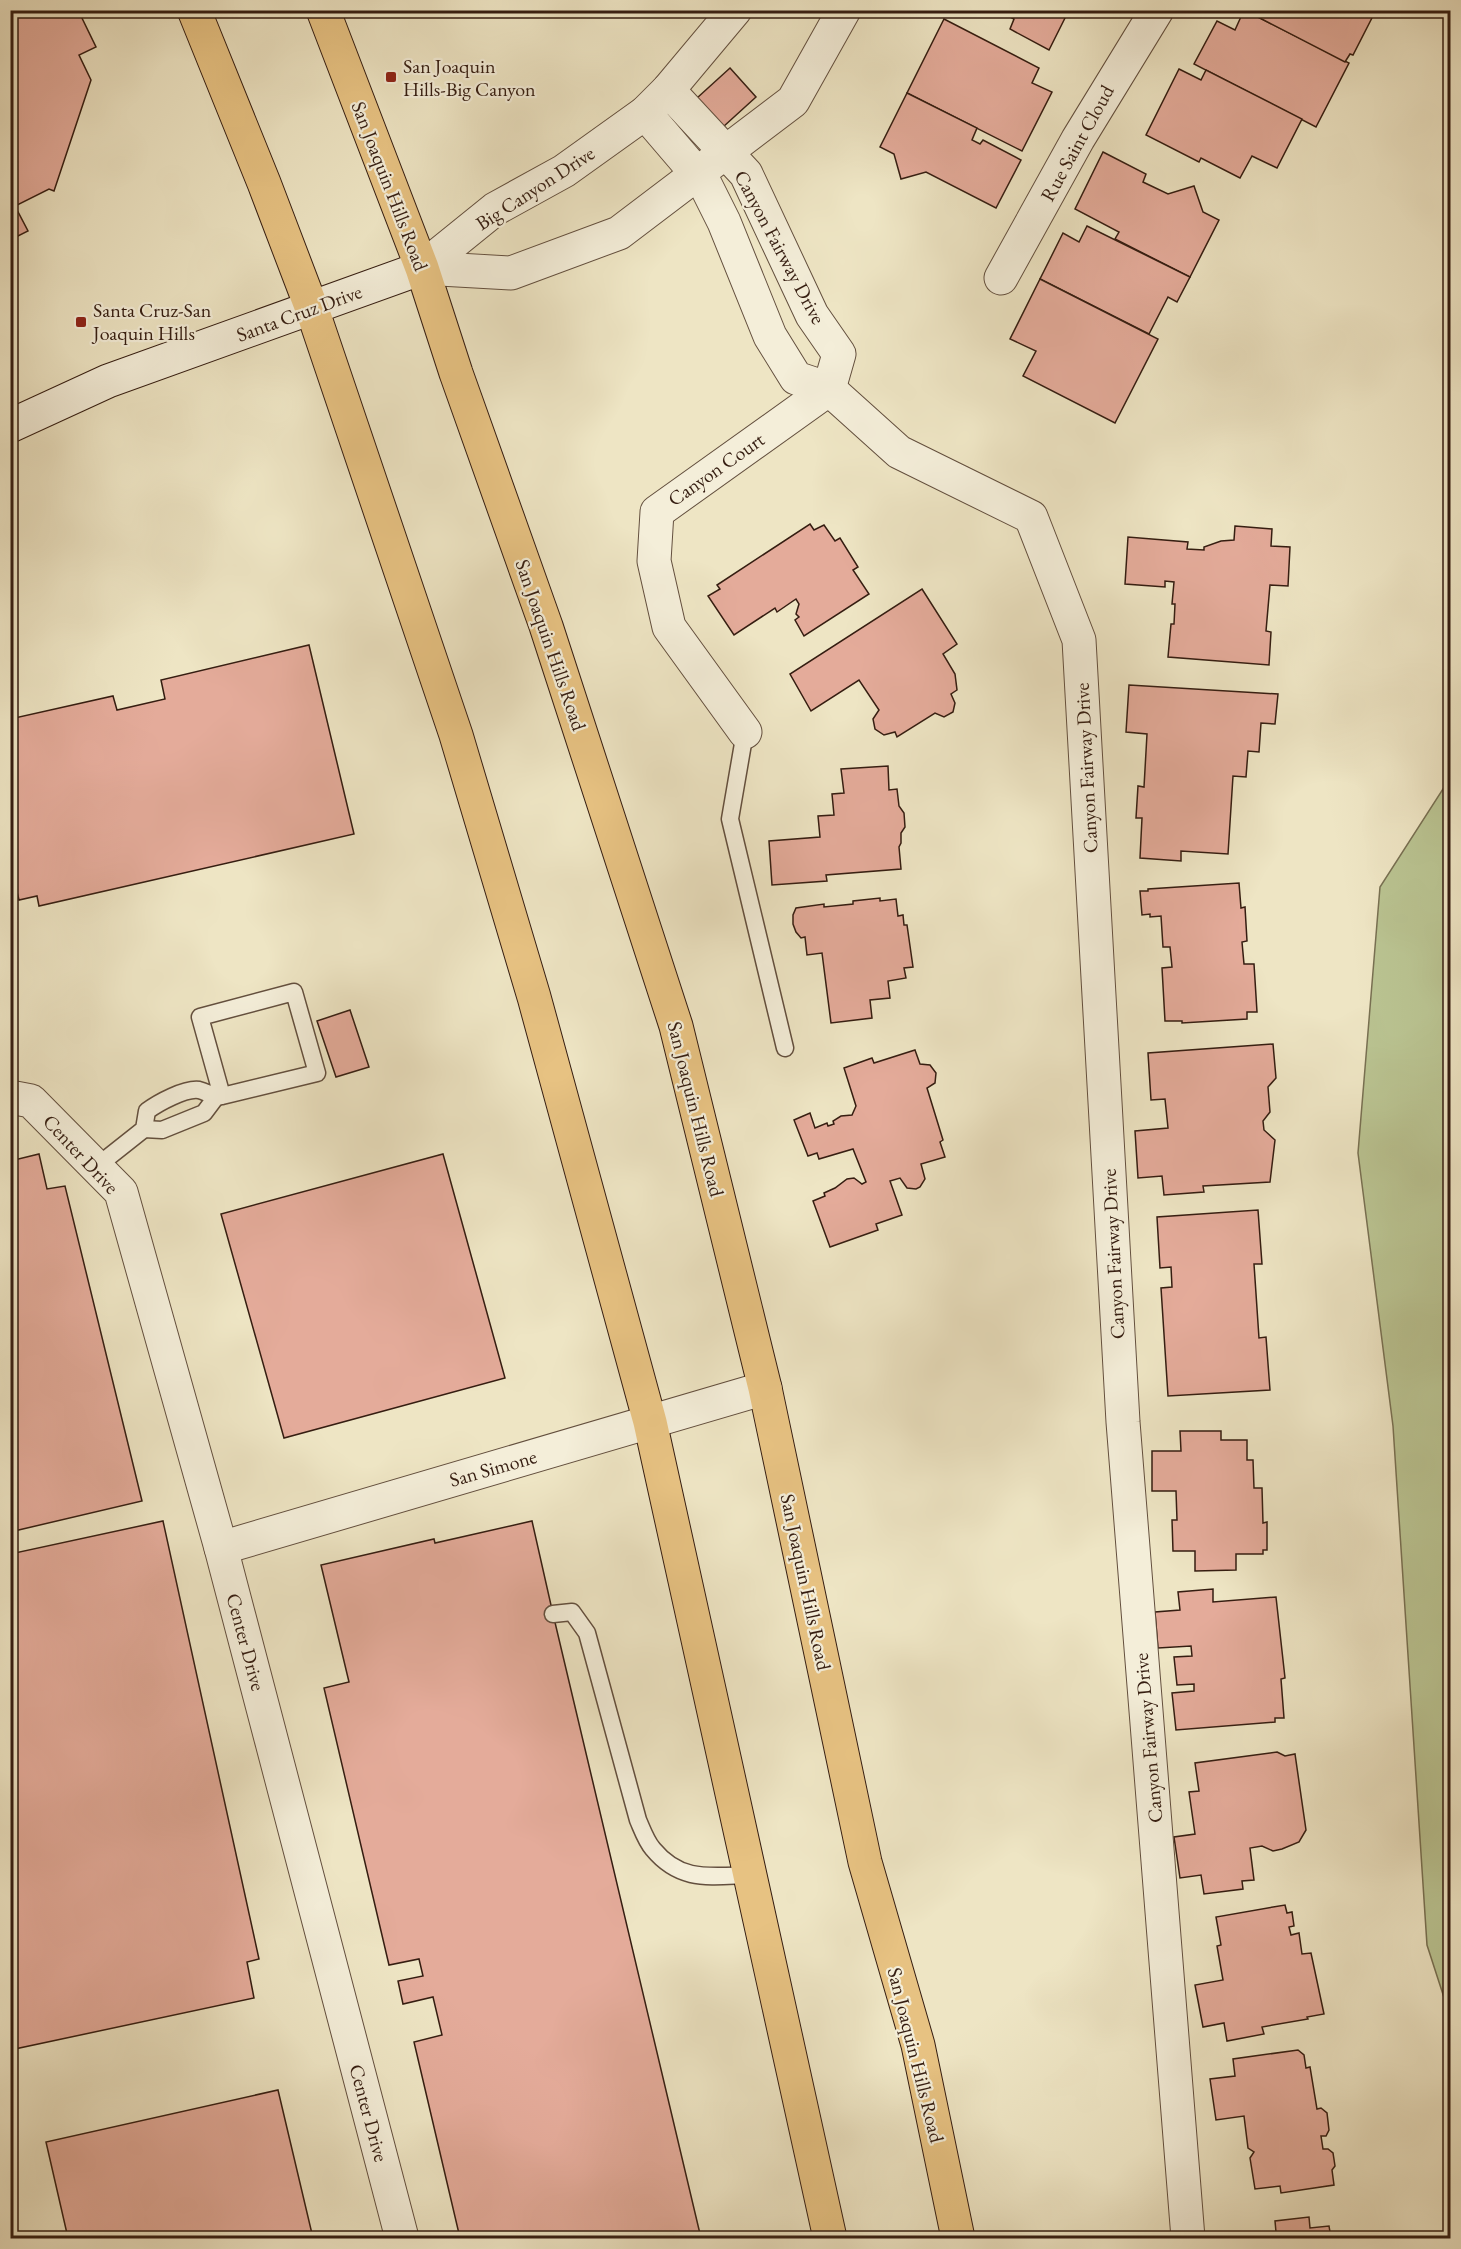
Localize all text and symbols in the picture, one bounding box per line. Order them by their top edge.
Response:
place label: San Joaquin Hills-Big Canyon [403,53,536,102]
marker: San Joaquin Hills-Big Canyon [384,70,398,84]
street label: Rue Saint Cloud [1034,79,1120,206]
street label: San Joaquin Hills Road [346,98,435,275]
street label: Big Canyon Drive [471,140,600,236]
street label: Canyon Fairway Drive [728,166,832,329]
street label: Santa Cruz Drive [233,278,366,348]
place label: Santa Cruz-San Joaquin Hills [91,297,212,346]
marker: Santa Cruz-San Joaquin Hills [74,315,88,329]
street label: Canyon Court [663,426,770,512]
street label: San Joaquin Hills Road [509,556,593,735]
street label: Canyon Fairway Drive [1069,682,1103,854]
street label: San Joaquin Hills Road [662,1019,731,1200]
street label: Center Drive [37,1109,125,1200]
street label: Canyon Fairway Drive [1096,1168,1130,1340]
street label: San Simone [446,1443,540,1493]
street label: San Joaquin Hills Road [775,1491,838,1673]
street label: Center Drive [220,1590,272,1694]
street label: Canyon Fairway Drive [1128,1652,1168,1824]
street label: San Joaquin Hills Road [882,1965,951,2146]
street label: Center Drive [343,2061,395,2165]

